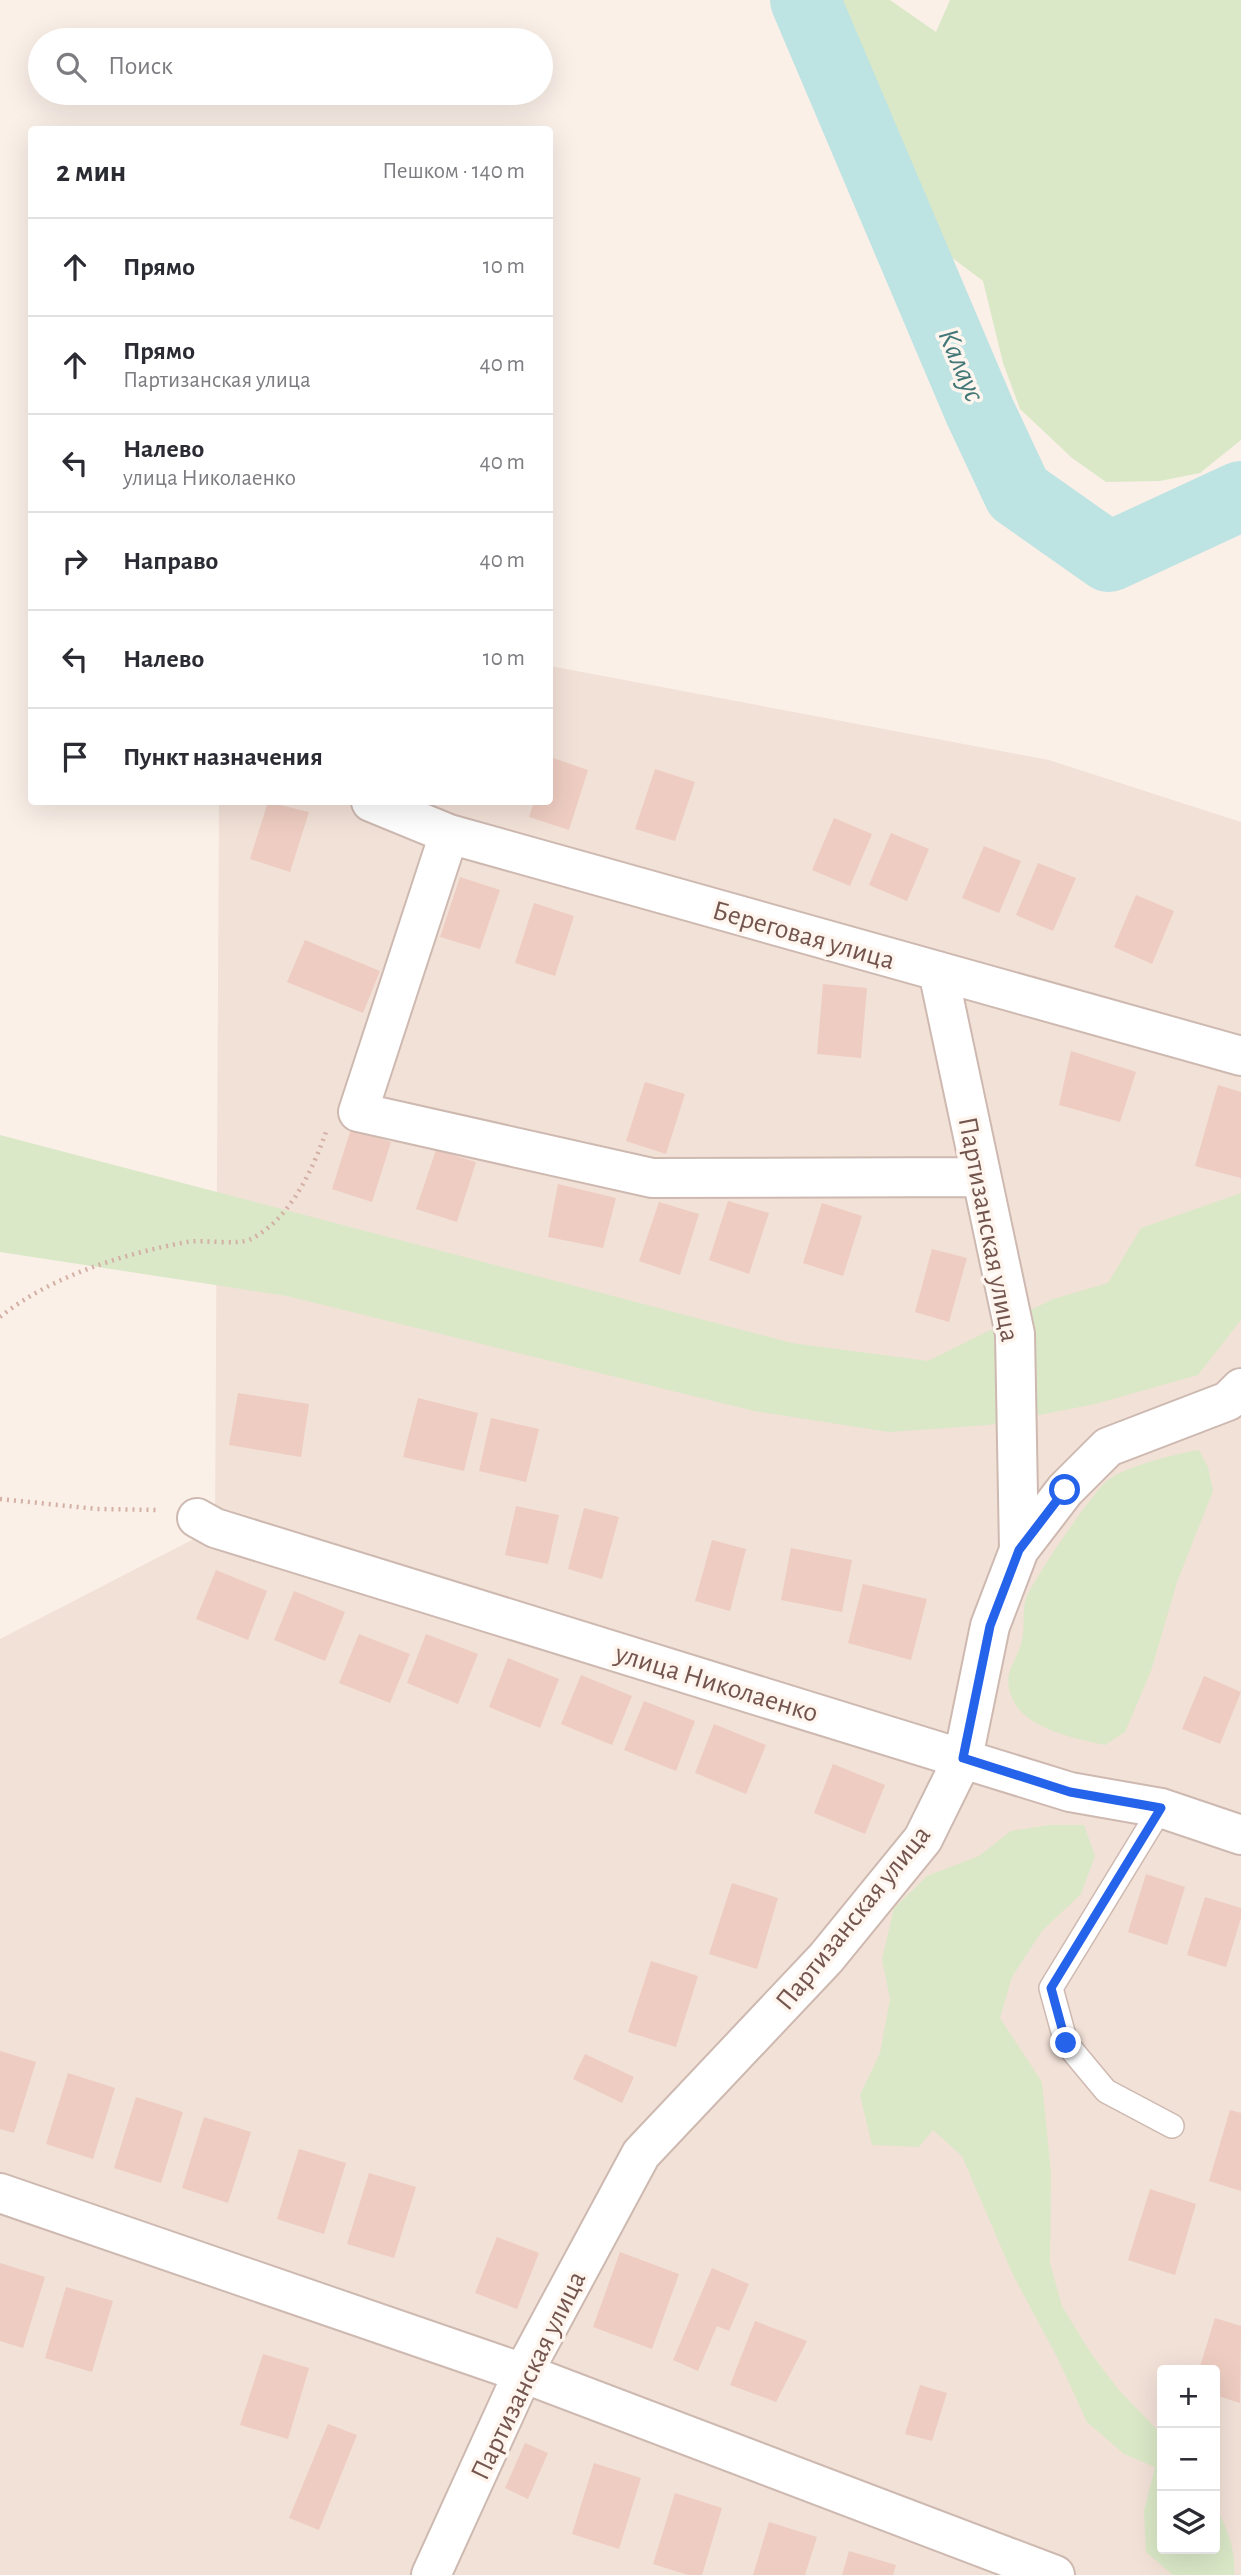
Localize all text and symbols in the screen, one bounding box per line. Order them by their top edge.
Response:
search box [28,28,553,105]
icon: search [52,48,90,86]
text: Поиск [108,53,173,79]
text: 2 мин [56,157,126,187]
text: Пешком · 140 m [382,160,525,183]
icon: ahead [56,248,94,286]
text: Прямо [123,254,195,280]
text: 10 m [483,255,525,278]
water label: Калаус [932,325,990,407]
text: Прямо [123,338,195,364]
icon: ahead [56,346,94,384]
text: 40 m [480,353,525,376]
text: Партизанская улица [123,369,311,392]
text: Налево [123,436,204,462]
icon: left [56,444,94,482]
text: 40 m [480,451,525,474]
text: улица Николаенко [123,467,296,490]
icon: right [56,542,94,580]
text: Направо [123,548,218,574]
text: 40 m [480,549,525,572]
icon: left [56,640,94,678]
text: Налево [123,646,204,672]
text: 10 m [483,647,525,670]
icon: arrive [56,738,94,776]
text: Пункт назначения [123,744,323,770]
street label: Береговая улица [709,897,898,975]
street label: Партизанская улица [952,1115,1024,1344]
route start [1049,1474,1080,1505]
street label: улица Николаенко [611,1639,821,1728]
street label: Партизанская улица [771,1821,936,2016]
route end [1050,2027,1081,2058]
street label: Партизанская улица [466,2267,592,2485]
map controls [1157,2365,1220,2554]
button: + [1157,2365,1220,2428]
button: − [1157,2428,1220,2491]
button: layers [1157,2491,1220,2554]

